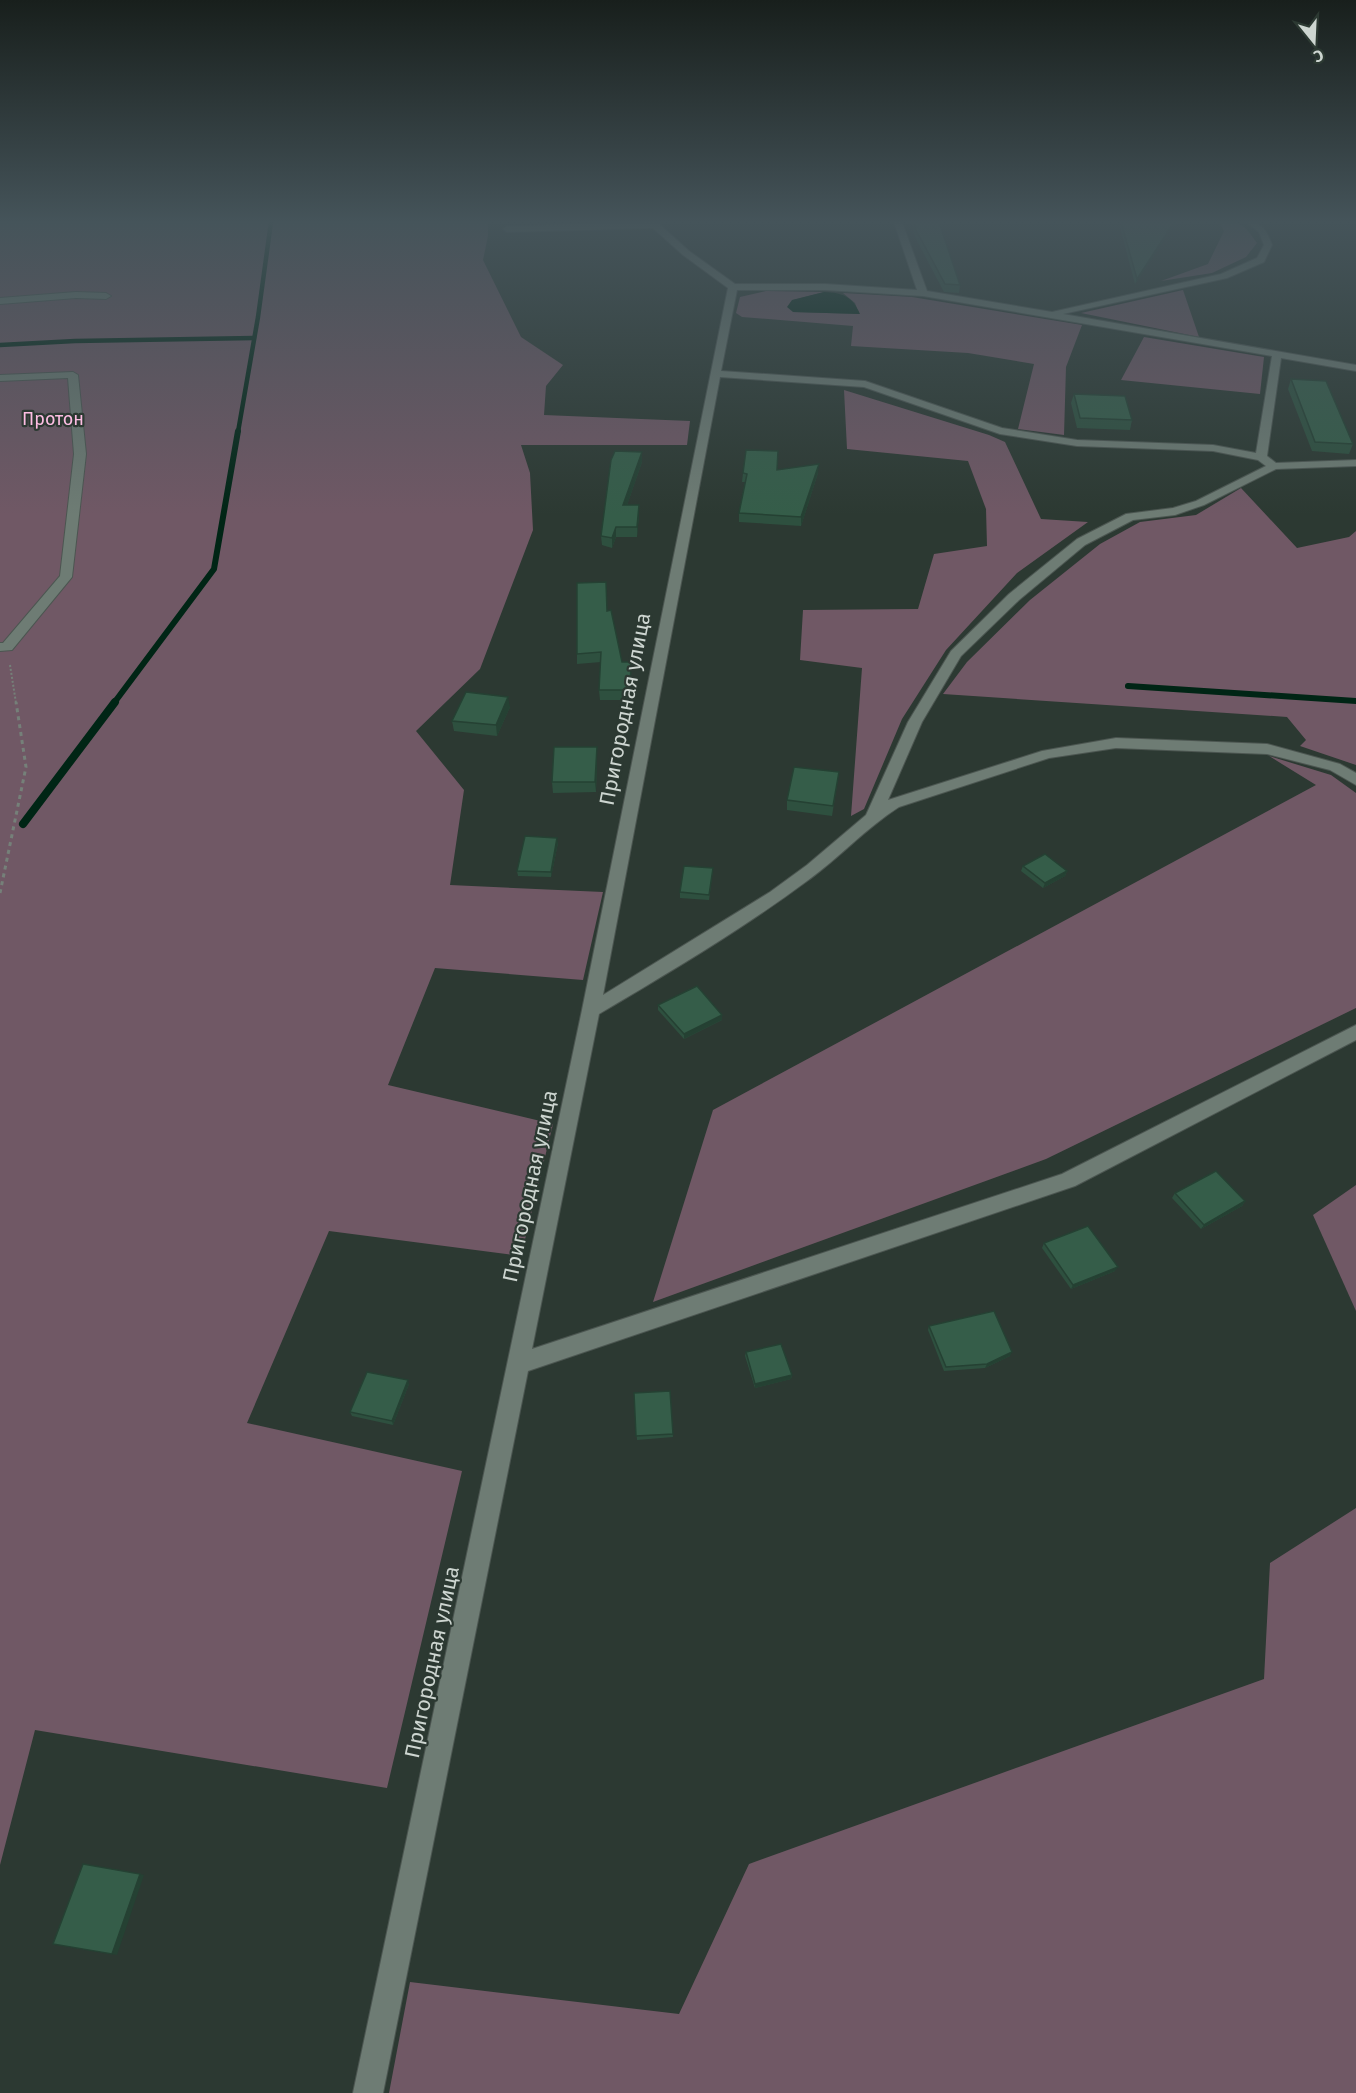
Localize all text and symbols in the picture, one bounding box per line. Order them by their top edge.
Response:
north arrow [1284,12,1344,72]
text: С [1310,45,1326,66]
park label: Протон [22,408,84,430]
street label: Пригородная улица [594,610,656,808]
street label: Пригородная улица [497,1088,563,1284]
street label: Пригородная улица [399,1564,465,1760]

